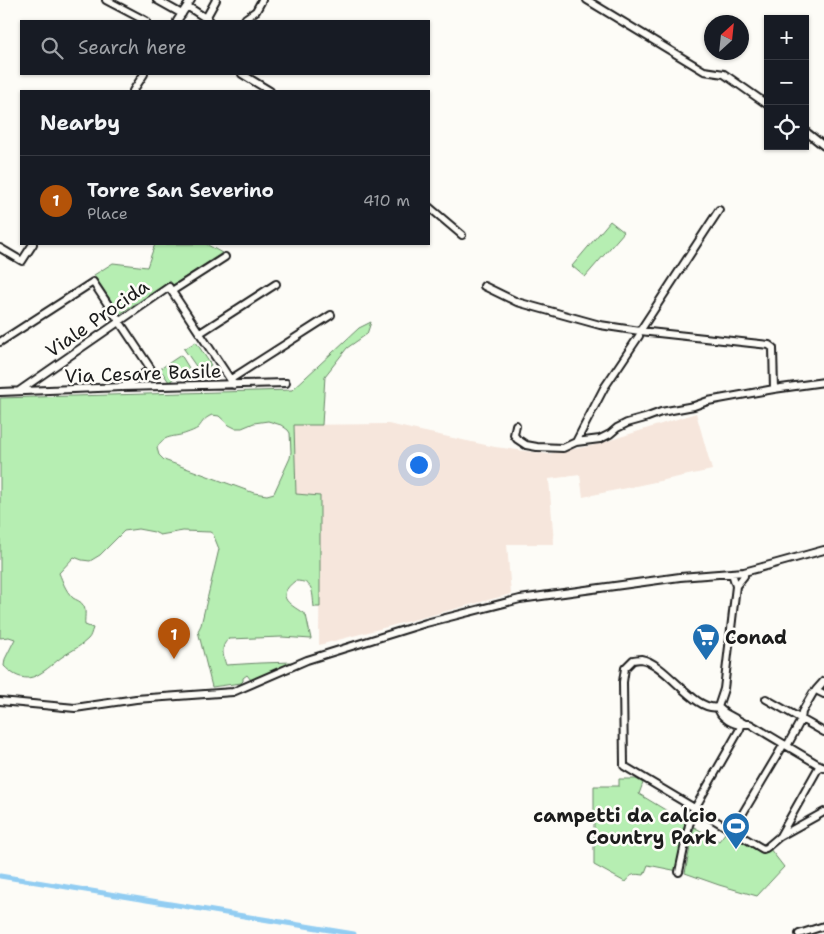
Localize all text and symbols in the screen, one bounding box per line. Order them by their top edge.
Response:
north arrow [704,15,749,60]
map controls [764,15,809,150]
button: + [764,15,809,60]
search box [20,20,430,75]
icon: search [38,34,66,62]
text: Search here [78,35,187,60]
button: − [764,60,809,105]
button: locate [764,105,809,150]
text: Nearby [40,109,120,137]
text: Torre San Severino [87,178,274,203]
text: 1 [52,190,60,211]
text: 410 m [363,190,410,211]
text: Place [87,203,128,224]
street label: Viale Procida [41,273,154,363]
street label: Via Cesare Basile [64,358,222,389]
your location [406,452,432,478]
pin: 1 [158,618,190,659]
supermarket icon: Conad [691,622,721,661]
place label: Conad [725,625,787,650]
place label: campetti da calcio Country Park [533,803,717,850]
sports icon: campetti da calcio Country Park [721,811,751,850]

